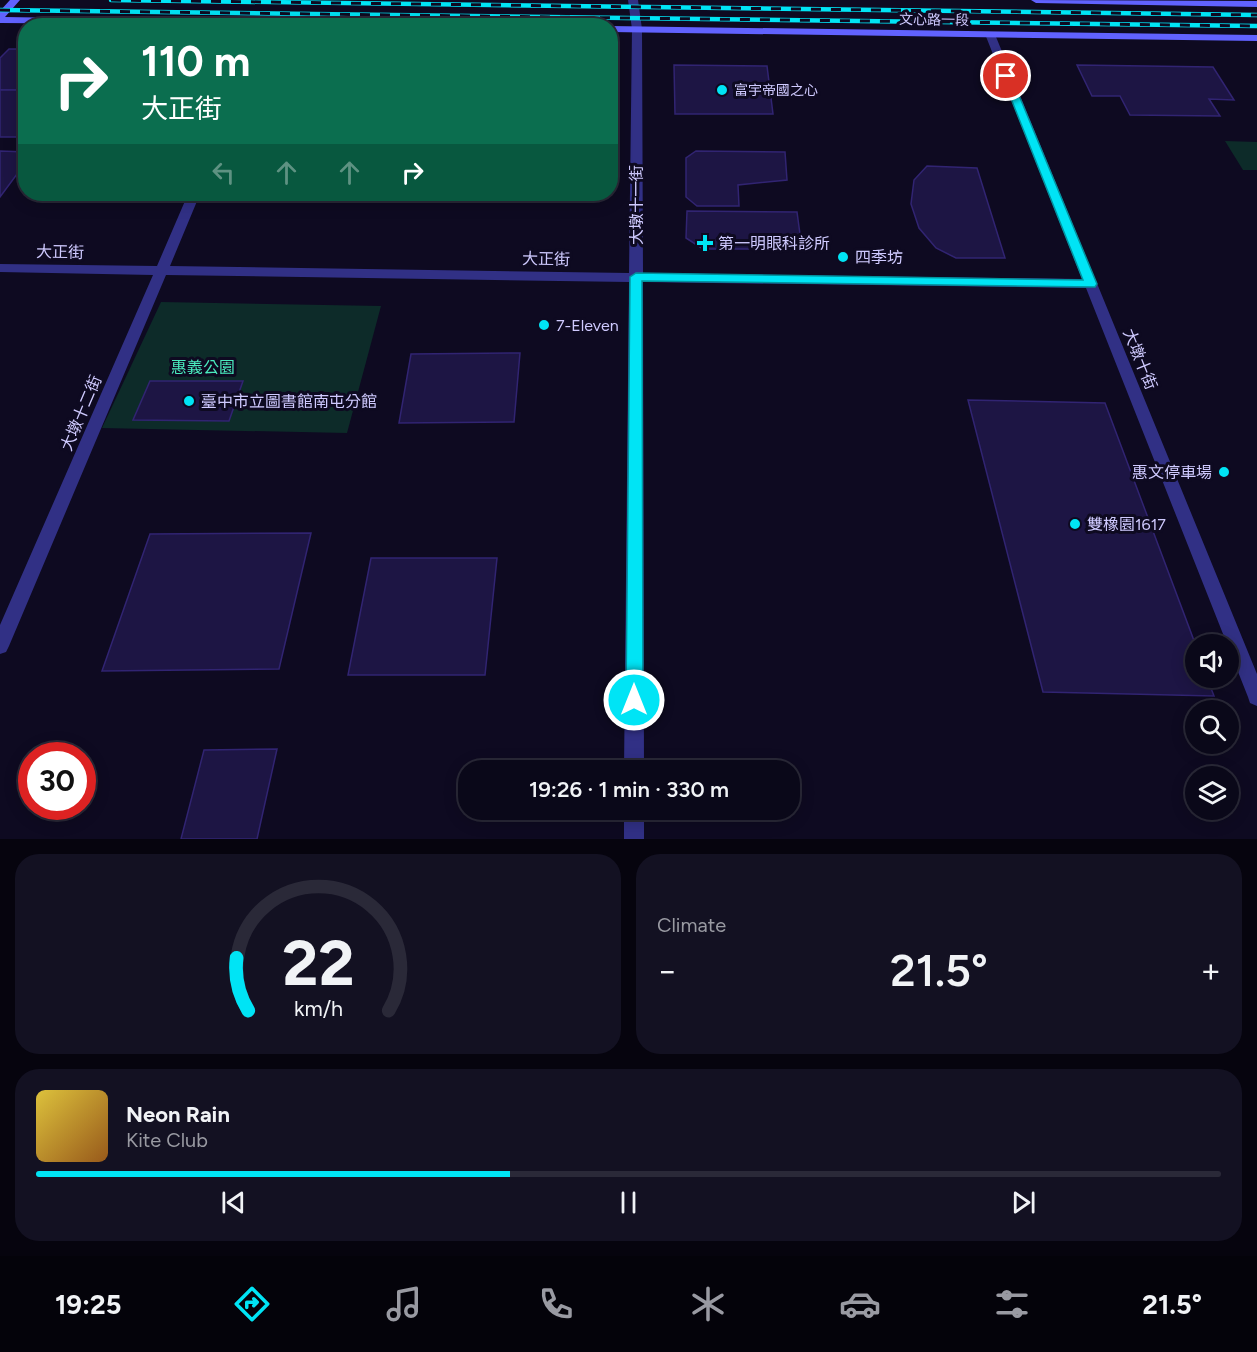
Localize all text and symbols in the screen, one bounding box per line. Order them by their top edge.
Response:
street label: 文心路一段 [899,11,969,29]
text: 110 m [141,36,250,87]
icon: right [42,42,120,120]
pin [980,50,1031,101]
icon: arrive [989,59,1022,92]
place label: 富宇帝國之心 [734,82,818,99]
marker: 富宇帝國之心 [715,83,729,97]
text: 大正街 [141,92,222,125]
icon: left [207,156,240,189]
icon: ahead [270,156,303,189]
icon: ahead [333,156,366,189]
icon: right [396,156,429,189]
street label: 大墩十一街 [627,165,646,245]
marker: 第一明眼科診所 [696,234,714,252]
place label: 第一明眼科診所 [718,234,830,253]
street label: 大正街 [36,242,84,262]
place label: 四季坊 [855,248,903,267]
street label: 大正街 [522,249,570,269]
marker: 四季坊 [836,250,850,264]
place label: 7-Eleven [556,316,619,335]
marker: 7-Eleven [537,318,551,332]
street label: 大墩十街 [1119,326,1161,392]
park label: 惠義公園 [171,358,235,377]
street label: 大墩十二街 [57,372,105,454]
place label: 臺中市立圖書館南屯分館 [201,392,377,411]
marker: 臺中市立圖書館南屯分館 [182,394,196,408]
place label: 惠文停車場 [1132,463,1212,482]
marker: 惠文停車場 [1217,465,1231,479]
place label: 雙橡園1617 [1087,515,1166,534]
marker: 雙橡園1617 [1068,517,1082,531]
map controls [1185,634,1239,820]
button: sound [1185,634,1239,688]
position arrow [602,668,666,732]
button: search [1185,700,1239,754]
speed limit sign: 30 [18,742,96,820]
button: layers [1185,766,1239,820]
text: 19:26 · 1 min · 330 m [529,776,729,803]
text: Climate [657,913,726,937]
text: 22 [282,926,354,1001]
text: 21.5° [890,943,988,997]
text: − [657,951,678,990]
text: + [1200,951,1221,990]
text: km/h [294,996,342,1021]
text: Neon Rain [126,1101,230,1128]
text: Kite Club [126,1128,208,1152]
icon: previous [217,1186,250,1219]
icon: pause [612,1186,645,1219]
icon: next [1007,1186,1040,1219]
icon: directions [231,1283,273,1325]
icon: music [383,1283,425,1325]
icon: phone [535,1283,577,1325]
icon: climate [687,1283,729,1325]
icon: car [839,1283,881,1325]
icon: filters [991,1283,1033,1325]
text: 19:25 [55,1288,121,1321]
text: 21.5° [1142,1288,1202,1321]

